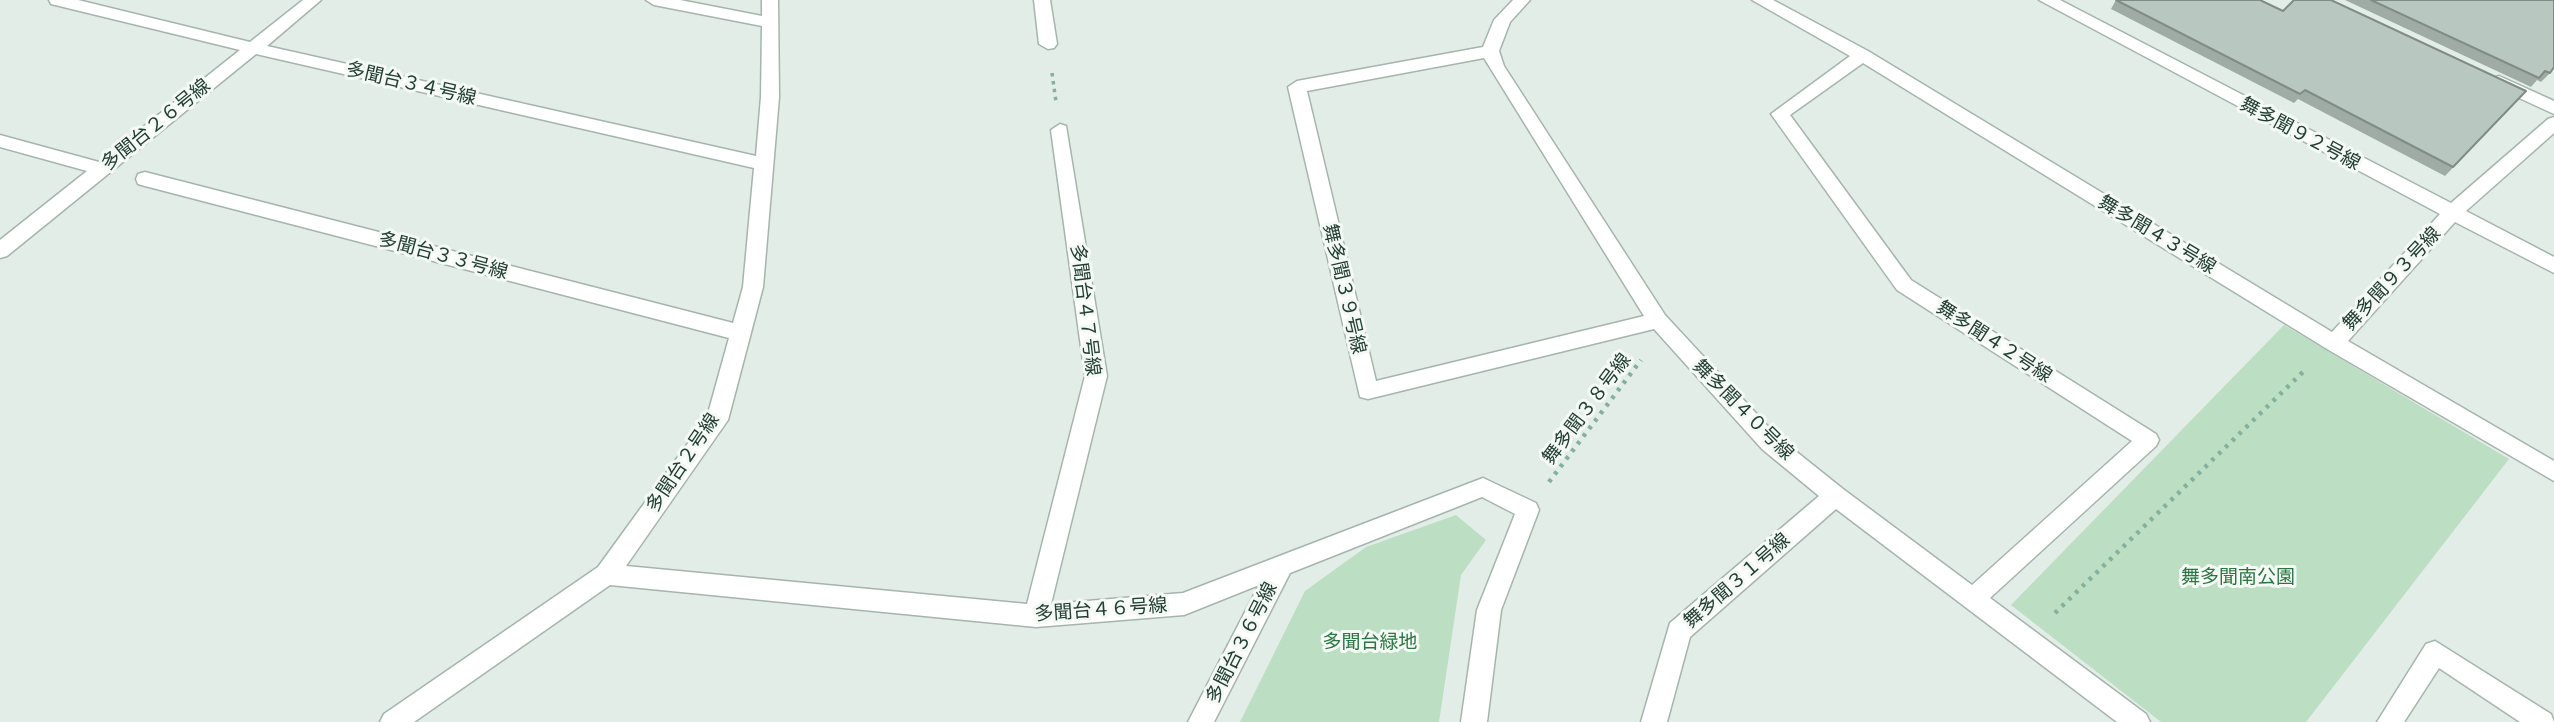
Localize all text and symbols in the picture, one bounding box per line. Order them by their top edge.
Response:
street label: 多聞台３４号線 [344,58,478,110]
street label: 多聞台２６号線 [97,74,215,176]
street label: 舞多聞９２号線 [2236,93,2364,175]
street label: 舞多聞４３号線 [2094,191,2220,279]
street label: 舞多聞３９号線 [1318,222,1370,356]
street label: 舞多聞９３号線 [2338,223,2446,335]
street label: 多聞台３３号線 [376,228,510,284]
street label: 多聞台４７号線 [1066,243,1104,377]
street label: 舞多聞４２号線 [1932,296,2056,388]
street label: 舞多聞３８号線 [1538,349,1636,469]
street label: 舞多聞４０号線 [1688,355,1798,465]
street label: 多聞台２号線 [642,409,724,517]
street label: 舞多聞３１号線 [1679,529,1795,633]
park label: 舞多聞南公園 [2181,566,2295,588]
street label: 多聞台３６号線 [1202,579,1282,707]
street label: 多聞台４６号線 [1034,594,1168,626]
park label: 多聞台緑地 [1323,631,1417,653]

